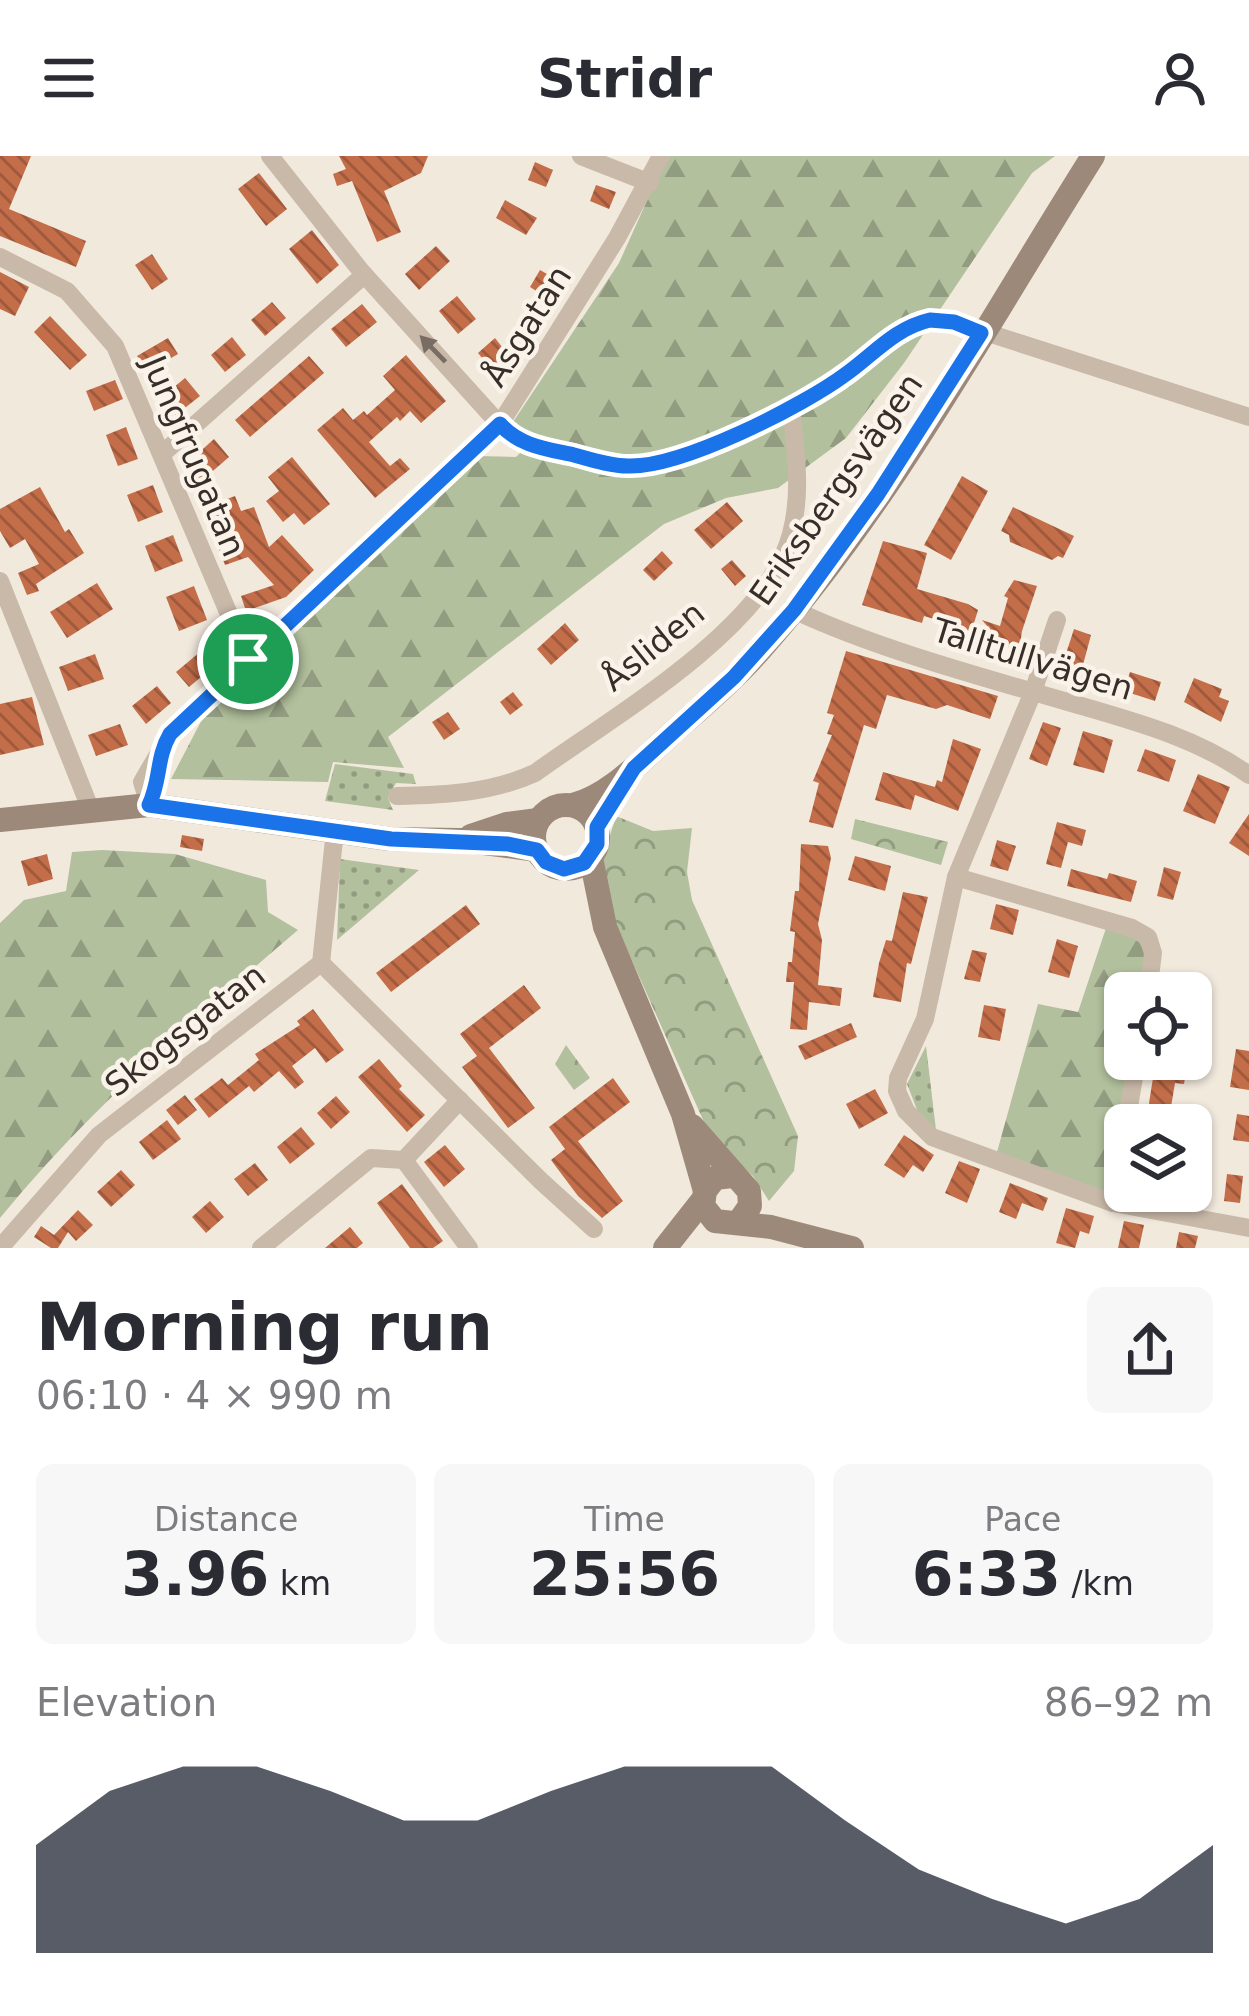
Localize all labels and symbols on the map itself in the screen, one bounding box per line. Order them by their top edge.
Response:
street label: Åsgatan [474,258,579,394]
one-way arrow [419,335,447,364]
street label: Jungfrugatan [133,348,254,562]
street label: Eriksbergsvägen [741,366,931,612]
street label: Åsliden [593,592,712,699]
pin [197,608,299,710]
street label: Talltullvägen [927,610,1138,708]
street label: Skogsgatan [97,955,273,1105]

